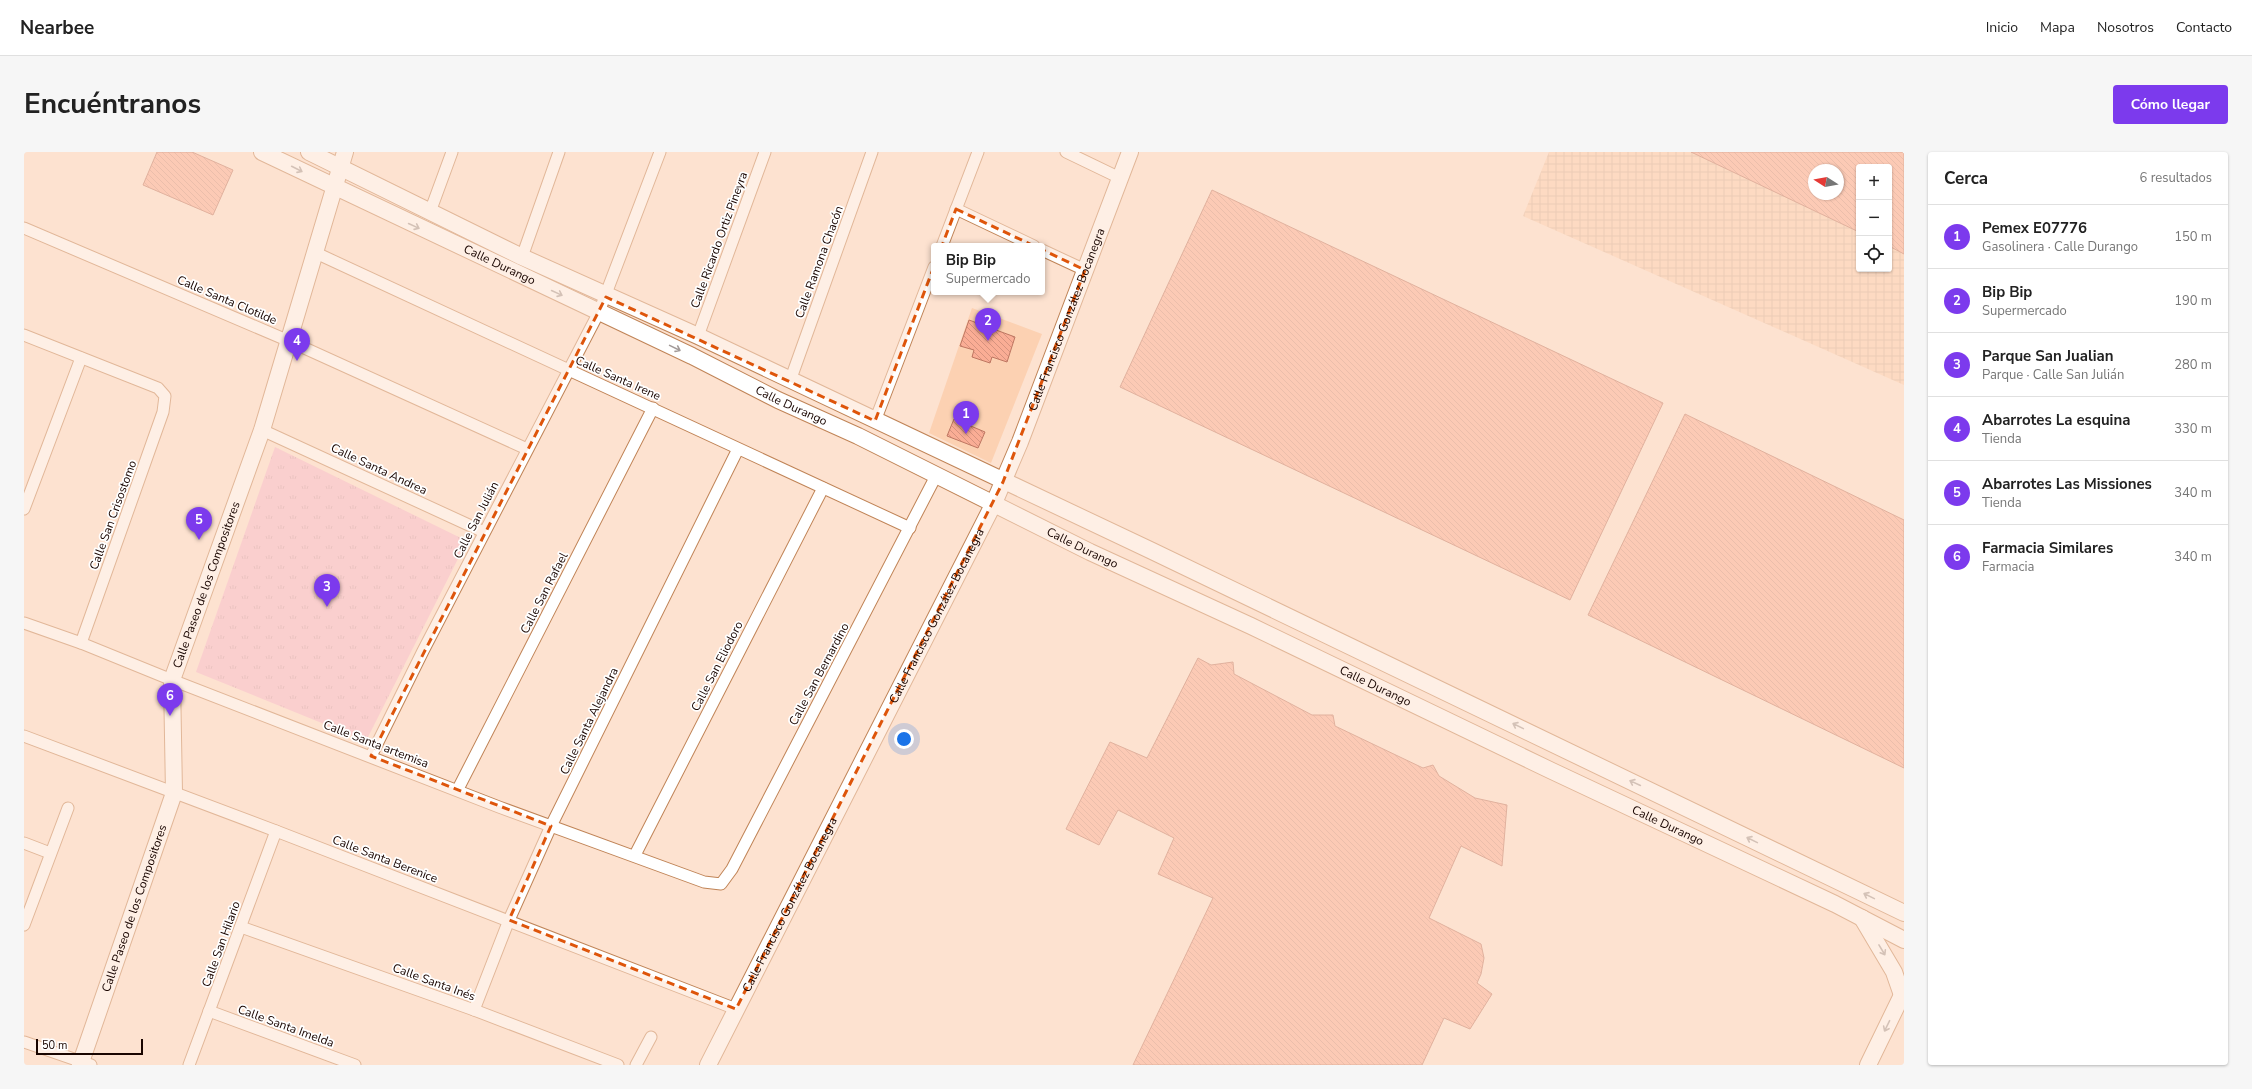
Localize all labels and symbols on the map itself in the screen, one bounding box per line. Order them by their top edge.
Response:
north arrow [1808,164,1844,200]
one-way arrow [291,166,303,174]
street label: Calle Ricardo Ortiz Pineyra [687,170,751,310]
street label: Calle Ramona Chacón [791,204,847,320]
one-way arrow [408,222,420,230]
street label: Calle Francisco González Bocanegra [1025,226,1108,413]
street label: Calle Durango [461,241,538,289]
street label: Calle Santa Clotilde [175,272,279,328]
one-way arrow [551,290,563,297]
pin: 2 [975,308,1001,341]
pin: 4 [284,328,310,361]
one-way arrow [668,345,680,352]
street label: Calle Santa Irene [573,352,663,404]
street label: Calle Durango [753,382,830,429]
pin: 1 [953,401,979,434]
street label: Calle Santa Andrea [328,440,430,498]
street label: Calle San Crisostomo [86,458,140,572]
street label: Calle San Julián [450,479,502,561]
street label: Calle Paseo de los Compositores [169,499,244,670]
pin: 5 [186,507,212,540]
street label: Calle Durango [1044,524,1121,572]
street label: Calle Francisco González Bocanegra [885,526,988,706]
street label: Calle San Rafael [517,549,572,636]
pin: 3 [314,574,340,607]
street label: Calle San Eliodoro [687,618,747,714]
street label: Calle San Bernardino [785,620,853,728]
street label: Calle Durango [1337,662,1414,710]
street label: Calle Santa Alejandra [556,665,622,777]
pin: 6 [157,683,183,716]
street label: Calle Santa artemisa [321,717,431,771]
one-way arrow [1512,722,1524,729]
your location [894,729,914,749]
one-way arrow [1629,779,1641,786]
street label: Calle Durango [1629,802,1707,849]
street label: Calle Francisco González Bocanegra [738,814,841,995]
street label: Calle Paseo de los Compositores [98,822,171,994]
street label: Calle Santa Berenice [330,832,440,886]
one-way arrow [1746,836,1758,843]
one-way arrow [1863,892,1875,899]
street label: Calle San Hilario [198,899,244,989]
one-way arrow [1878,944,1886,955]
street label: Calle Santa Inés [390,960,478,1004]
street label: Calle Santa Imelda [236,1001,336,1051]
one-way arrow [1883,1020,1890,1032]
scale bar [36,1037,143,1056]

